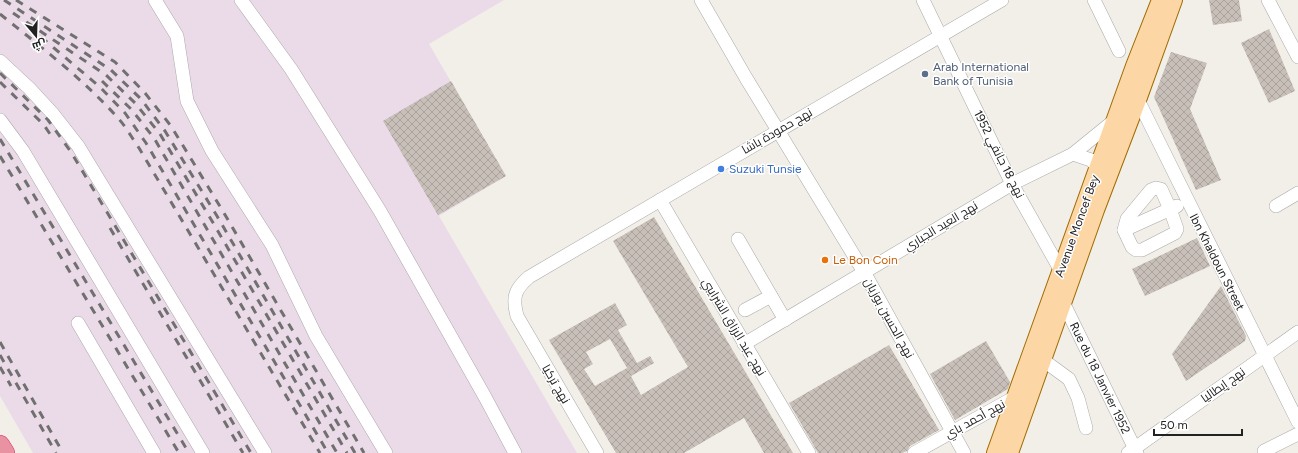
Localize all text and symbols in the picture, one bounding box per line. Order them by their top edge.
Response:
north arrow [16,16,56,56]
text: ش [30,37,48,53]
place label: Arab International Bank of Tunisia [933,60,1029,88]
marker: Arab International Bank of Tunisia [920,69,930,79]
street label: نهج حمودة باشا [739,105,815,158]
street label: نهج 18 جانفي 1952 [968,108,1027,202]
place label: Suzuki Tunsie [729,162,802,176]
marker: Suzuki Tunsie [716,164,726,174]
street label: Avenue Moncef Bey [1052,172,1102,279]
street label: نهج العيد الجباري [902,199,982,256]
street label: Ibn Khaldoun Street [1187,211,1248,313]
place label: Le Bon Coin [833,253,898,267]
marker: Le Bon Coin [820,255,830,265]
street label: نهج الحسين بوزيان [860,275,917,361]
street label: نهج عبد الرزاق الشرايبي [697,276,769,380]
street label: Rue du 18 Janvier 1952 [1067,320,1133,436]
street label: نهج تركيا [538,362,573,407]
street label: نهج إيطاليا [1198,365,1248,406]
street label: نهج أحمد باي [942,396,1009,444]
scale bar [1154,411,1242,437]
text: 50 m [1160,418,1188,432]

